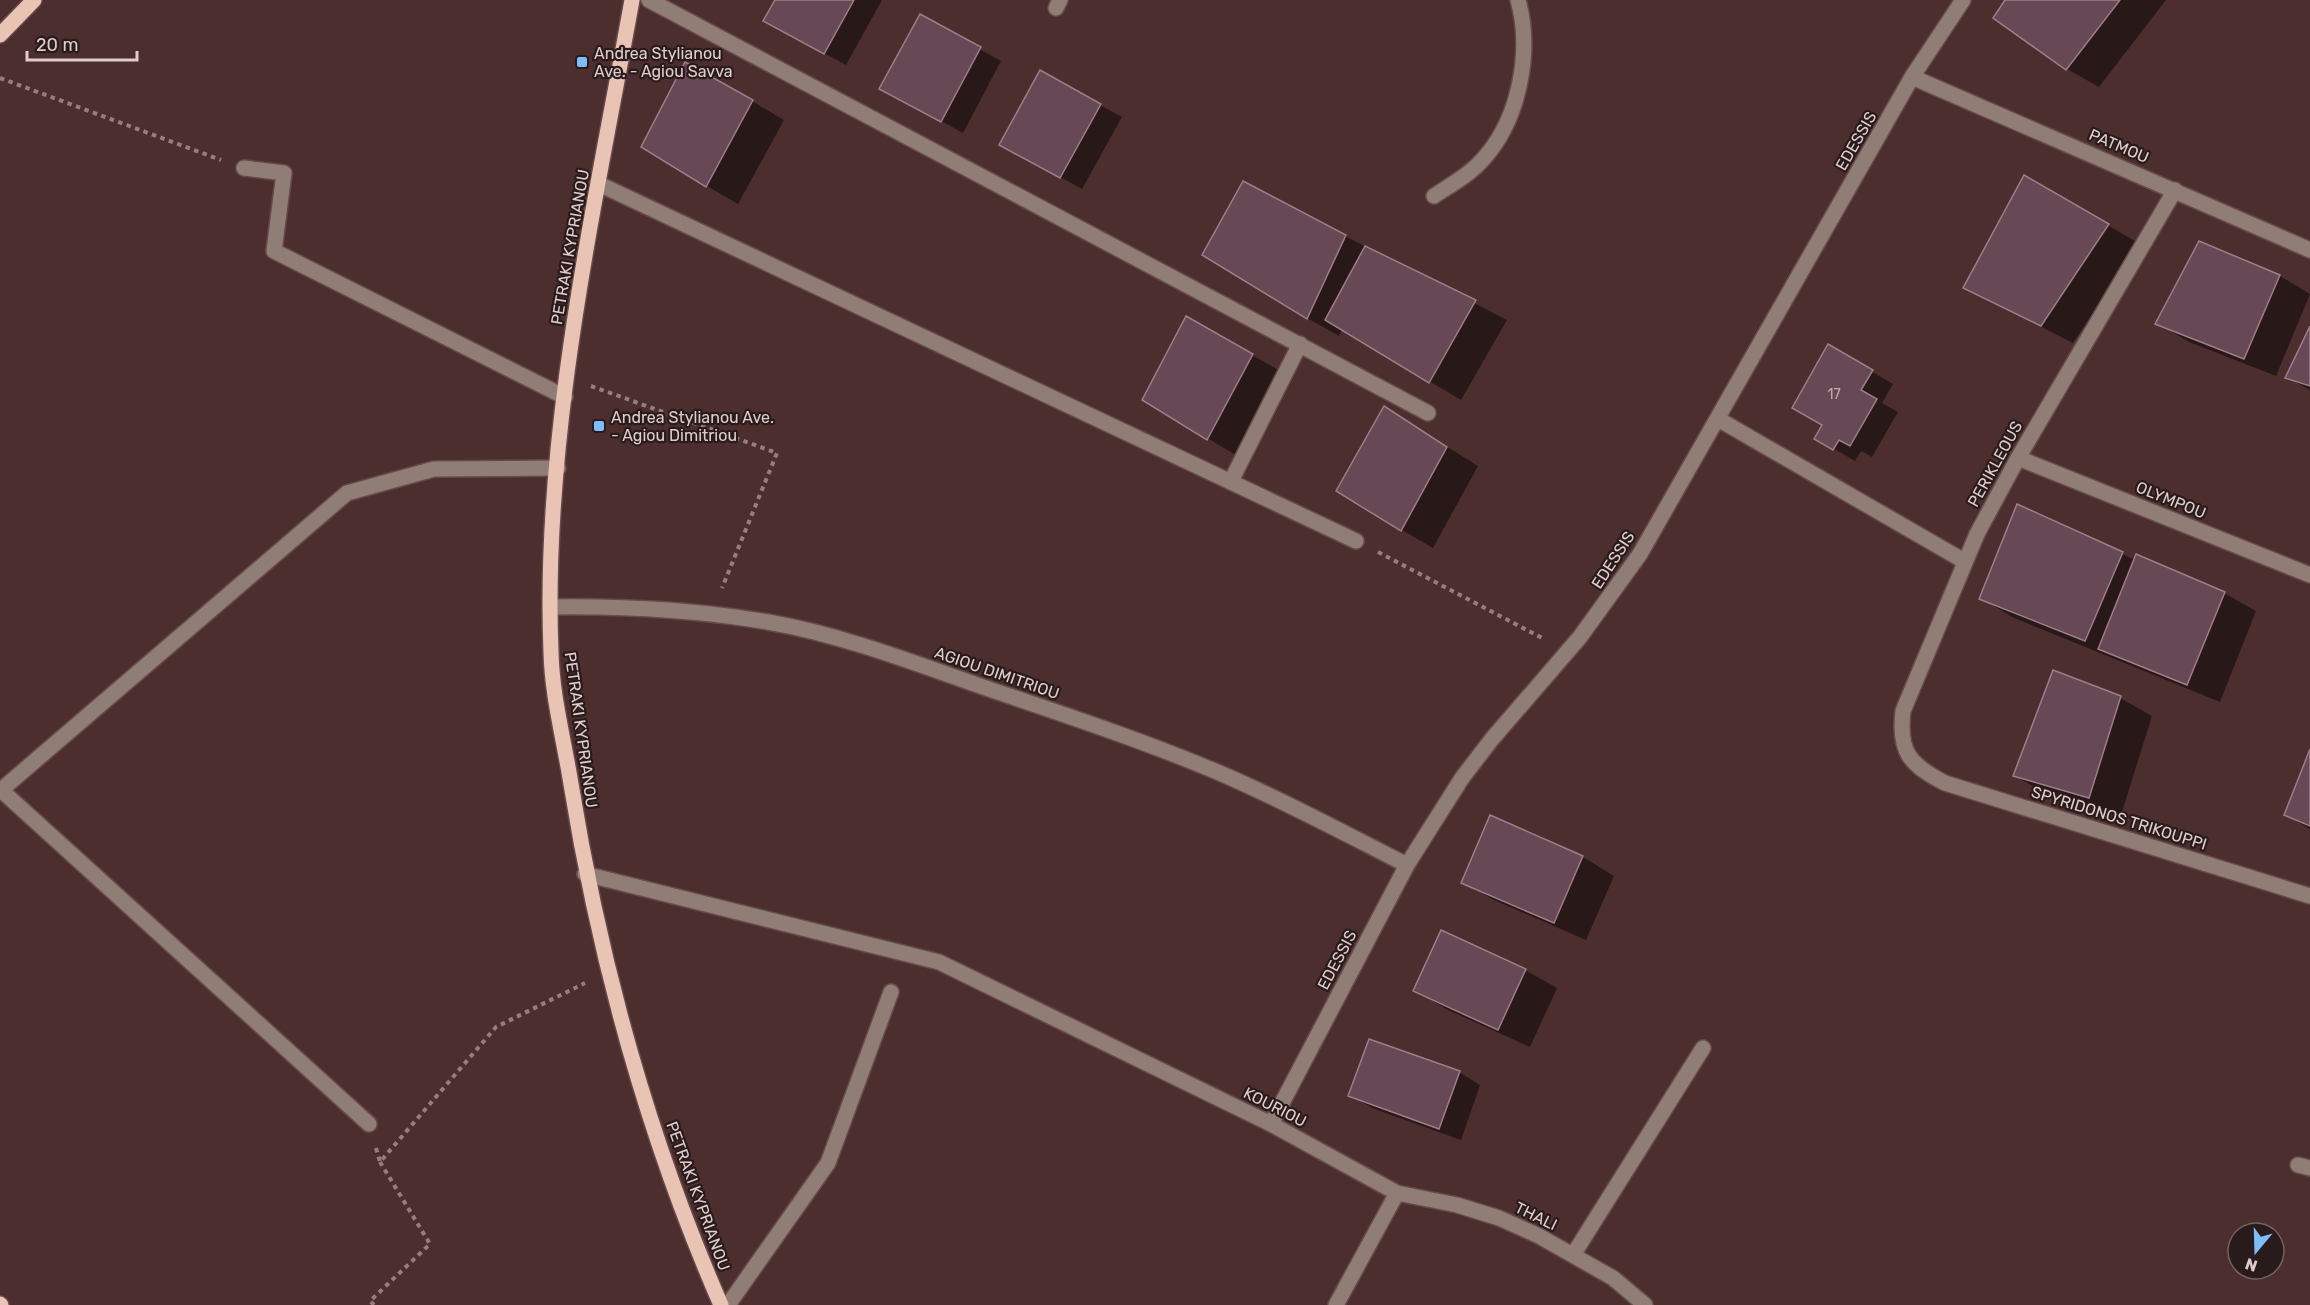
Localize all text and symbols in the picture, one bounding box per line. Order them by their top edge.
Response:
scale bar [27,24,136,62]
text: 20 m [36,34,78,56]
place label: Andrea Stylianou Ave. - Agiou Savva [594,44,733,81]
marker: Andrea Stylianou Ave. - Agiou Savva [575,55,589,69]
street label: EDESSIS [1832,108,1880,174]
street label: PATMOU [2086,125,2152,167]
street label: PETRAKI KYPRIANOU [547,168,593,326]
house number: 17 [1827,386,1841,403]
place label: Andrea Stylianou Ave. - Agiou Dimitriou [611,408,774,445]
street label: PERIKLEOUS [1964,418,2026,510]
marker: Andrea Stylianou Ave. - Agiou Dimitriou [592,419,606,433]
street label: OLYMPOU [2133,477,2209,523]
street label: EDESSIS [1587,528,1639,592]
street label: AGIOU DIMITRIOU [932,643,1062,703]
street label: PETRAKI KYPRIANOU [561,651,601,809]
street label: SPYRIDONOS TRIKOUPPI [2029,782,2209,854]
street label: EDESSIS [1313,927,1361,993]
street label: KOURIOU [1240,1083,1310,1131]
street label: PETRAKI KYPRIANOU [662,1119,734,1273]
street label: THALI [1512,1198,1560,1234]
north arrow [2226,1221,2286,1281]
text: N [2243,1254,2260,1276]

